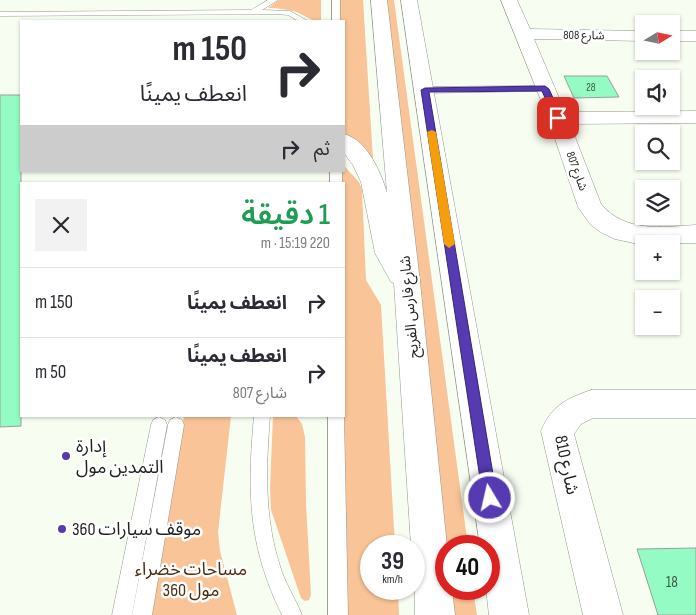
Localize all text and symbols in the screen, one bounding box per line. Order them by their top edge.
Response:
north arrow [635,15,680,60]
map controls [635,15,680,335]
text: 150 m [172,28,247,71]
street label: شارع 808 [563,28,605,44]
icon: right [265,40,330,105]
button: sound [635,70,680,115]
text: انعطف يمينًا [140,81,247,108]
house number: 28 [586,81,596,94]
pin [537,97,579,139]
icon: arrive [544,104,572,132]
button: search [635,125,680,170]
icon: right [276,135,304,163]
text: ثم [314,138,330,161]
street label: شارع 807 [562,149,591,193]
button: layers [635,180,680,225]
text: 1 دقيقة [241,197,330,233]
button: close [35,199,87,251]
text: 220 m · 15:19 [261,234,330,253]
button: + [635,235,680,280]
street label: شارع فارس الفريح [396,254,425,359]
icon: right [302,289,330,317]
button: − [635,290,680,335]
text: 150 m [35,291,73,314]
text: انعطف يمينًا [187,292,287,315]
text: انعطف يمينًا [187,345,287,368]
icon: right [302,359,330,387]
text: 50 m [35,361,66,384]
text: شارع 807 [233,384,287,403]
street label: شارع 810 [547,433,583,497]
place label: إدارة التمدين مول [76,436,164,478]
marker: إدارة التمدين مول [60,450,72,462]
position arrow [463,471,515,523]
place label: موقف سيارات 360 [72,519,201,540]
marker: موقف سيارات 360 [56,523,68,535]
speed limit sign: 40 [435,535,500,600]
text: 39 [381,546,404,577]
park label: مساحات خضراء 360 مول [135,559,247,601]
text: km/h [382,572,403,587]
house number: 18 [666,573,678,592]

